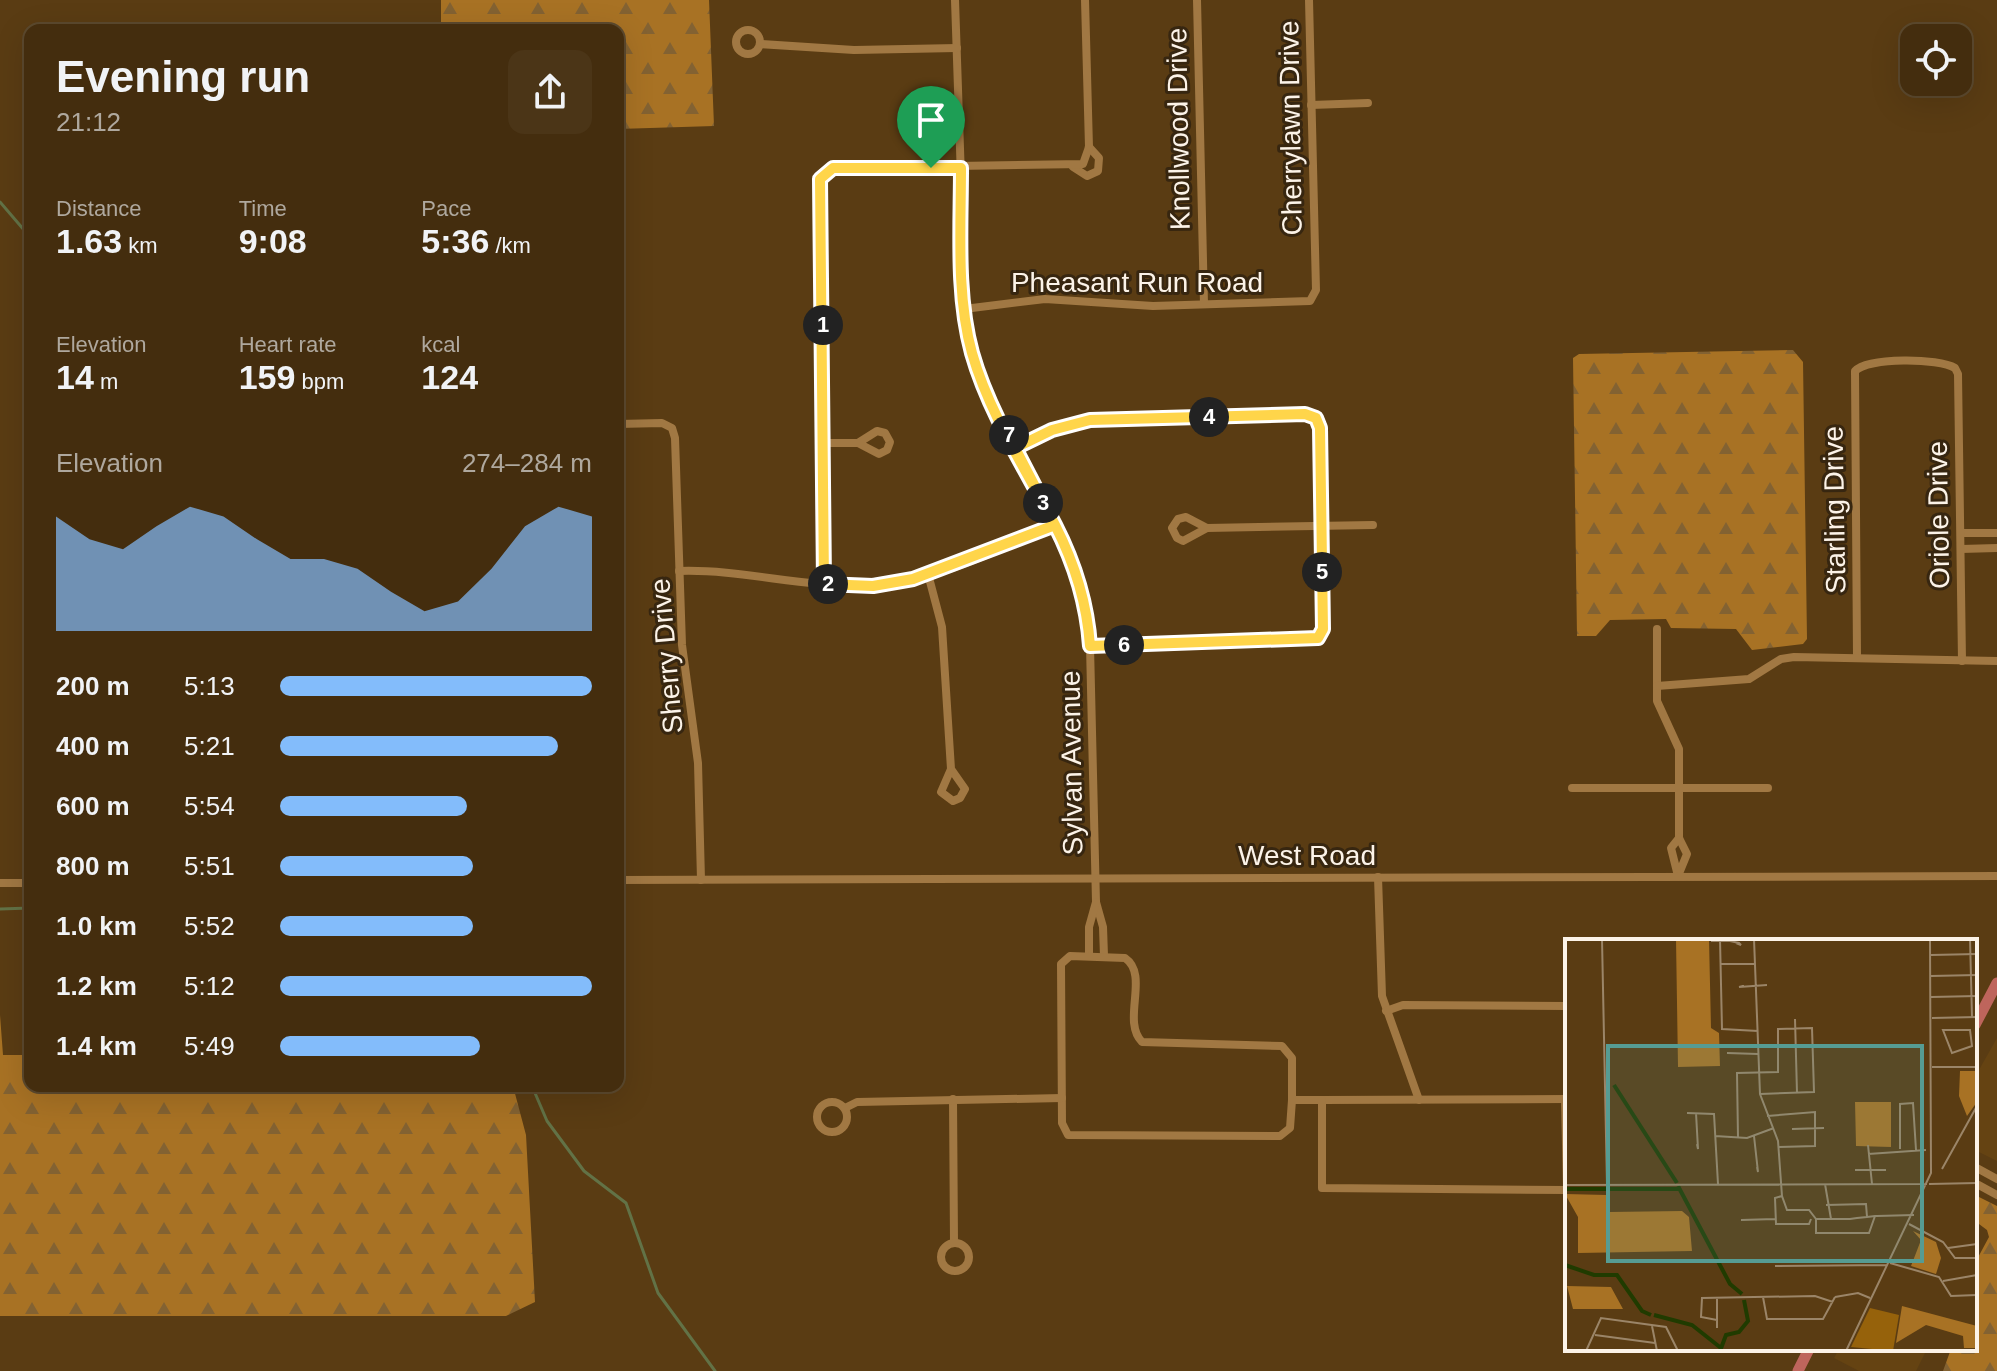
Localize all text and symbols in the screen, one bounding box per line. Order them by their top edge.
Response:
street label: Cherrylawn Drive [1273,20,1308,236]
map controls [1900,24,1972,96]
button: locate [1900,24,1972,96]
street label: Knollwood Drive [1161,28,1196,230]
button: share [508,50,592,134]
text: Evening run [56,52,310,101]
pin [897,86,965,168]
icon: arrive [909,98,953,142]
text: 21:12 [56,107,121,137]
text: Distance [56,196,142,221]
text: Time [239,196,287,221]
text: Pace [421,196,471,221]
text: 1.63 [56,222,122,260]
text: 9:08 [239,222,307,260]
text: 5:36 [421,222,489,260]
text: km [122,233,158,258]
text: /km [489,233,531,258]
street label: Pheasant Run Road [1011,267,1263,298]
pin: 1 [803,305,843,345]
text: 1 [817,312,829,337]
text: Elevation [56,332,147,357]
text: Heart rate [239,332,336,357]
text: kcal [421,332,460,357]
text: 14 [56,358,94,396]
text: 159 [239,358,295,396]
text: 124 [421,358,478,396]
text: m [94,369,118,394]
text: bpm [295,369,344,394]
pin: 4 [1189,397,1229,437]
text: 4 [1203,404,1215,429]
pin: 7 [989,415,1029,455]
text: 7 [1003,422,1015,447]
street label: Starling Drive [1818,426,1851,594]
street label: Oriole Drive [1922,441,1955,589]
text: Elevation [56,448,163,478]
text: 274–284 m [462,448,592,478]
pin: 3 [1023,483,1063,523]
text: 3 [1037,490,1049,515]
pin: 5 [1302,552,1342,592]
text: 5 [1316,559,1328,584]
pin: 2 [808,564,848,604]
text: 2 [822,571,834,596]
street label: Sherry Drive [644,577,689,735]
pin: 6 [1104,625,1144,665]
text: 6 [1118,632,1130,657]
street label: Sylvan Avenue [1054,670,1089,856]
text: 200 m [56,671,130,701]
text: 5:13 [184,671,235,701]
text: 400 m [56,731,130,761]
text: 5:21 [184,731,235,761]
text: 600 m [56,791,130,821]
text: 5:54 [184,791,235,821]
street label: West Road [1238,840,1376,871]
text: 800 m [56,851,130,881]
text: 5:51 [184,851,235,881]
text: 1.0 km [56,911,137,941]
text: 5:52 [184,911,235,941]
inset map [1565,939,1977,1351]
text: 1.2 km [56,971,137,1001]
text: 5:12 [184,971,235,1001]
text: 1.4 km [56,1031,137,1061]
text: 5:49 [184,1031,235,1061]

